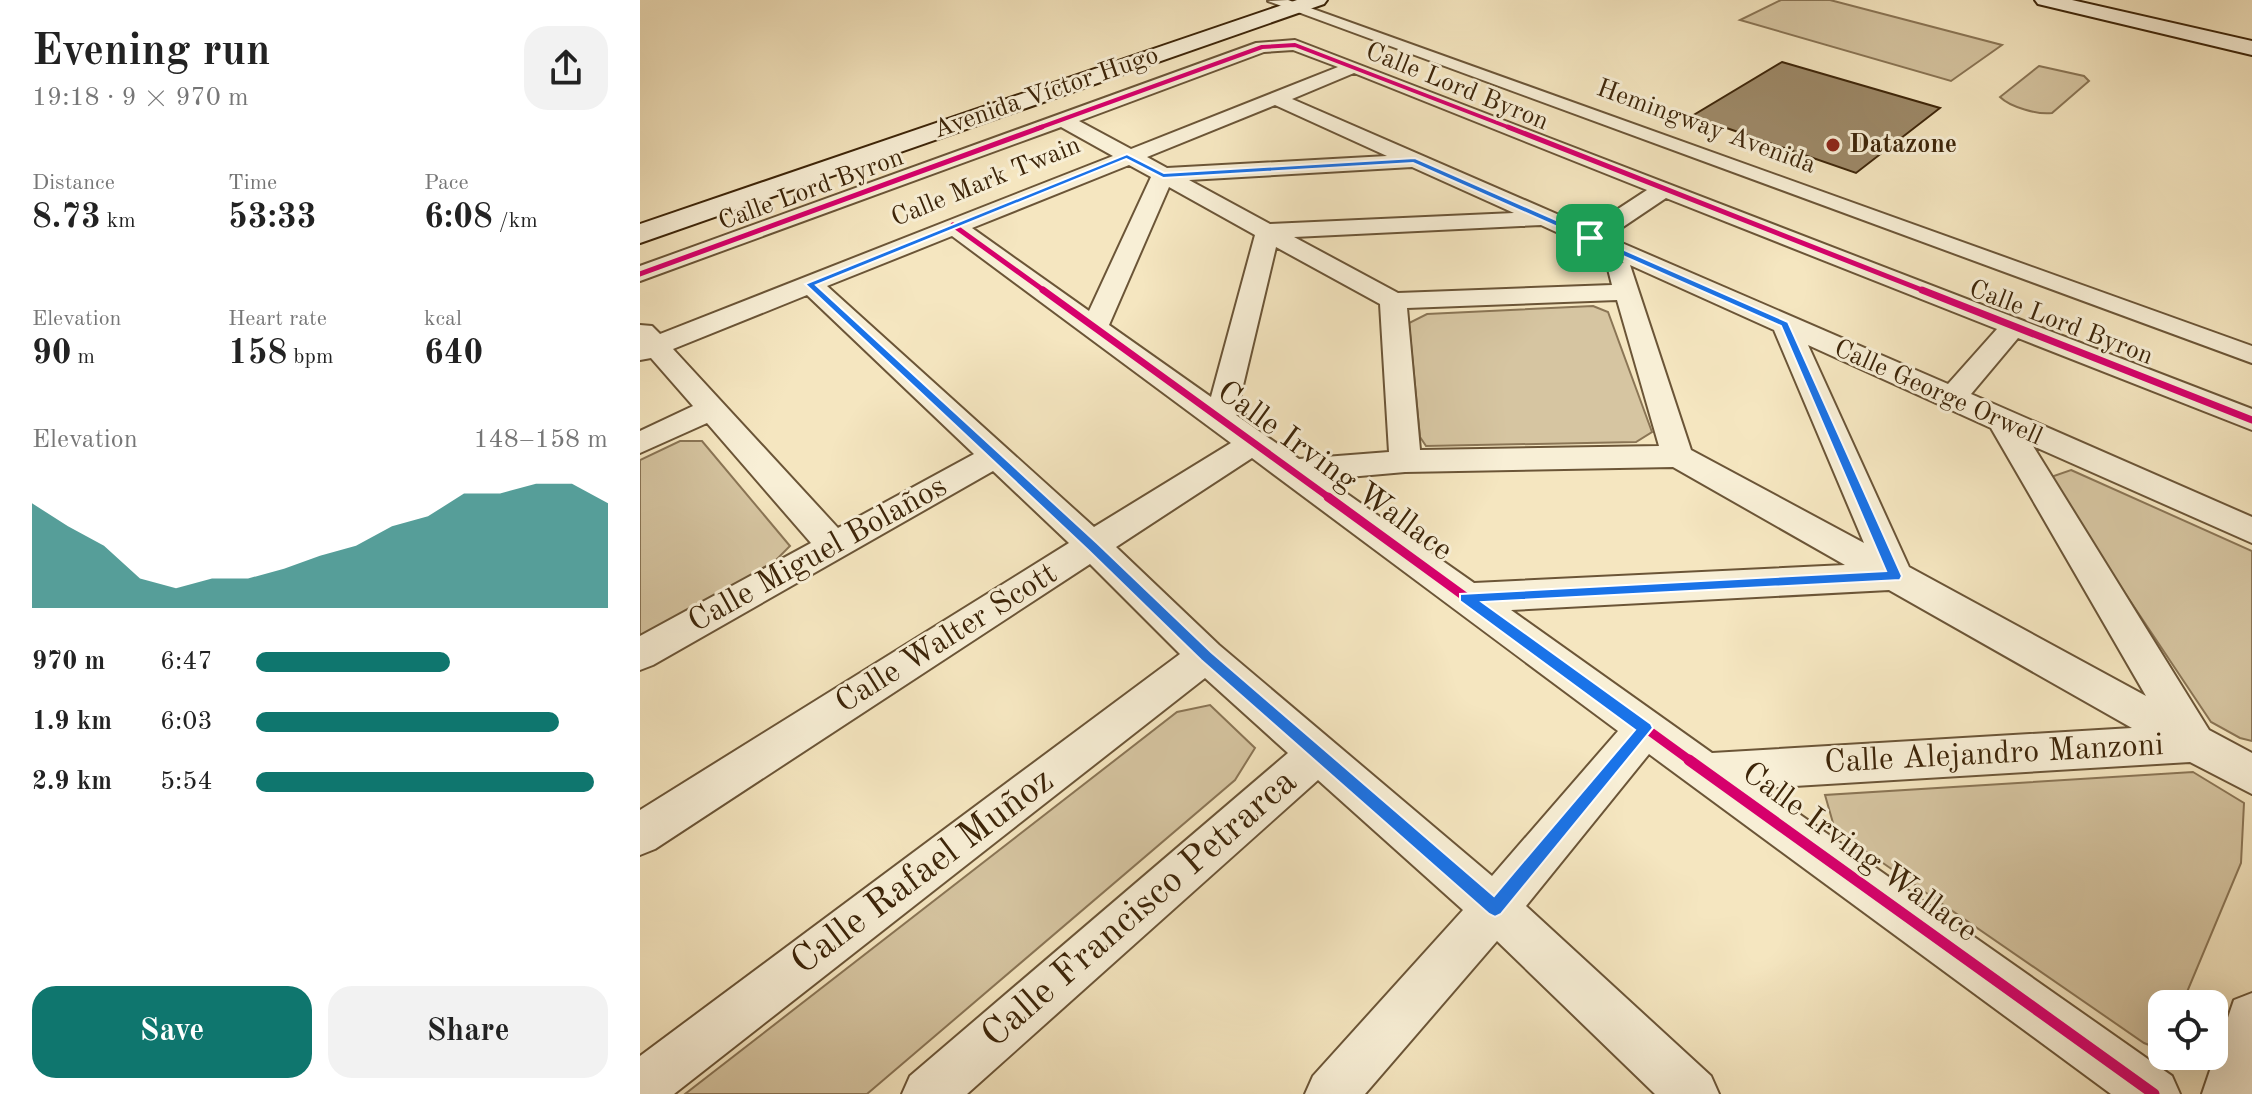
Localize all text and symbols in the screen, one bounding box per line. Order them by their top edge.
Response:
button: share [524,26,608,110]
text: Evening run [32,30,270,74]
street label: Calle Lord Byron [1362,38,1552,136]
street label: Avenida Víctor Hugo [930,42,1162,144]
street label: Hemingway Avenida [1593,75,1819,179]
text: 19:18 · 9 × 970 m [32,85,249,111]
street label: Calle Mark Twain [888,132,1084,232]
place label: Datazone [1849,132,1957,158]
marker: Datazone [1824,136,1842,154]
street label: Calle Lord Byron [715,144,907,236]
text: Distance [32,172,115,194]
text: Time [228,172,277,194]
text: Pace [424,172,469,194]
text: 8.73 [32,201,101,235]
text: 53:33 [228,201,316,235]
text: 6:08 [424,201,493,235]
pin [1556,204,1624,272]
text: km [101,210,136,232]
text: /km [493,210,538,232]
icon: arrive [1568,216,1612,260]
street label: Calle Lord Byron [1965,276,2157,370]
text: Elevation [32,308,122,330]
text: Heart rate [228,308,327,330]
text: kcal [424,308,462,330]
street label: Calle George Orwell [1830,335,2046,451]
text: 90 [32,337,71,371]
text: 158 [228,337,287,371]
text: 640 [424,337,483,371]
text: m [71,346,95,368]
text: bpm [287,346,333,368]
street label: Calle Irving Wallace [1210,376,1458,568]
text: Elevation [32,427,138,453]
text: 148–158 m [473,427,608,453]
street label: Calle Miguel Bolaños [684,471,952,639]
street label: Calle Walter Scott [831,558,1063,720]
text: 970 m [32,649,105,675]
text: 6:47 [160,649,213,675]
text: 1.9 km [32,709,112,735]
text: 6:03 [160,709,213,735]
street label: Calle Alejandro Manzoni [1824,730,2164,780]
street label: Calle Irving Wallace [1735,757,1983,949]
street label: Calle Rafael Muñoz [785,762,1061,982]
street label: Calle Francisco Petrarca [976,762,1305,1055]
text: 2.9 km [32,769,112,795]
text: 5:54 [160,769,213,795]
button: Save [32,986,312,1078]
button: Share [328,986,608,1078]
map controls [2148,990,2228,1070]
button: locate [2148,990,2228,1070]

